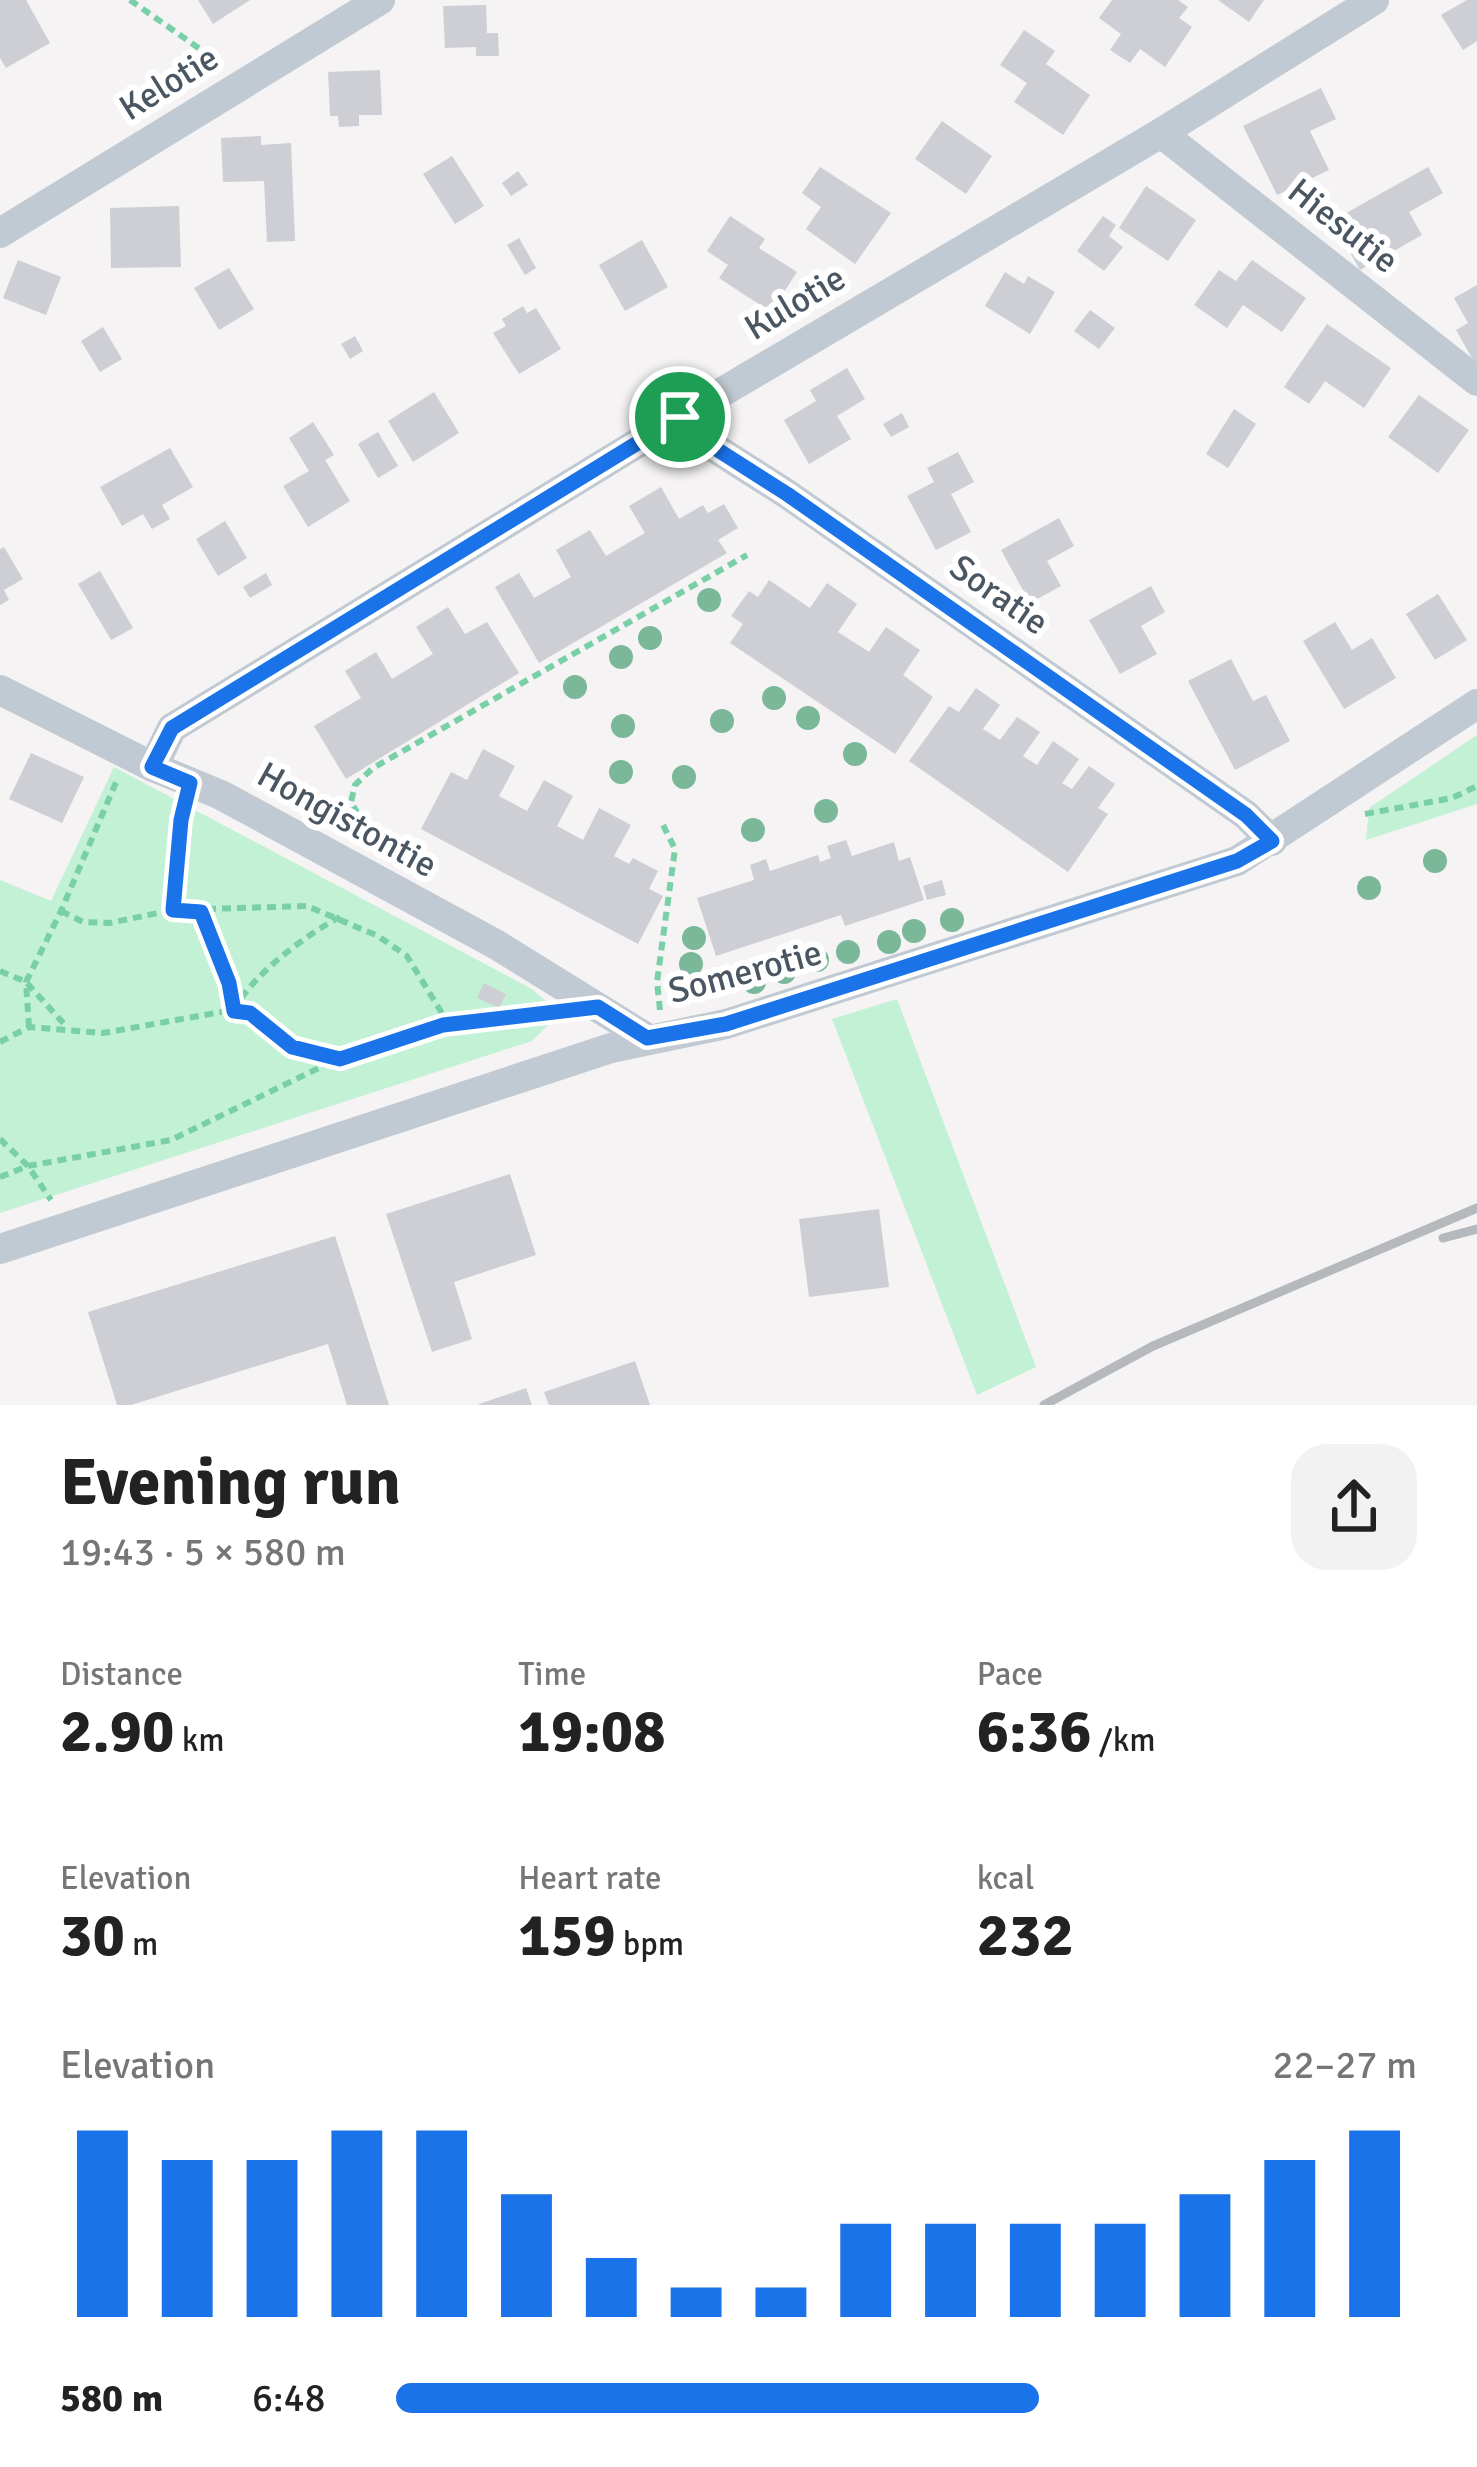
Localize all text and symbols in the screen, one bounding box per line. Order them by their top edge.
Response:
street label: Kelotie [111,35,227,131]
street label: Hiesutie [1279,169,1407,283]
street label: Kulotie [736,255,854,351]
pin [629,366,731,468]
icon: arrive [647,384,713,450]
street label: Soratie [941,545,1057,645]
street label: Hongistontie [249,752,445,888]
street label: Somerotie [663,930,827,1014]
text: Evening run [60,1442,401,1523]
button: share [1291,1444,1417,1570]
text: 19:43 · 5 × 580 m [60,1528,346,1576]
text: Distance [60,1654,183,1695]
text: Time [518,1654,586,1695]
text: Pace [977,1654,1043,1695]
text: 2.90 [60,1695,174,1769]
text: 19:08 [518,1695,666,1769]
text: 6:36 [977,1695,1092,1769]
text: km [174,1720,225,1761]
text: /km [1092,1720,1156,1761]
text: Elevation [60,1858,191,1899]
text: Heart rate [518,1858,662,1899]
text: kcal [977,1858,1035,1899]
text: 30 [60,1899,125,1973]
text: 159 [518,1899,616,1973]
text: 232 [977,1899,1074,1973]
text: m [125,1924,158,1965]
text: bpm [616,1924,684,1965]
text: Elevation [60,2041,215,2089]
text: 22–27 m [1272,2041,1417,2089]
text: 580 m [60,2374,163,2422]
text: 6:48 [252,2374,326,2422]

